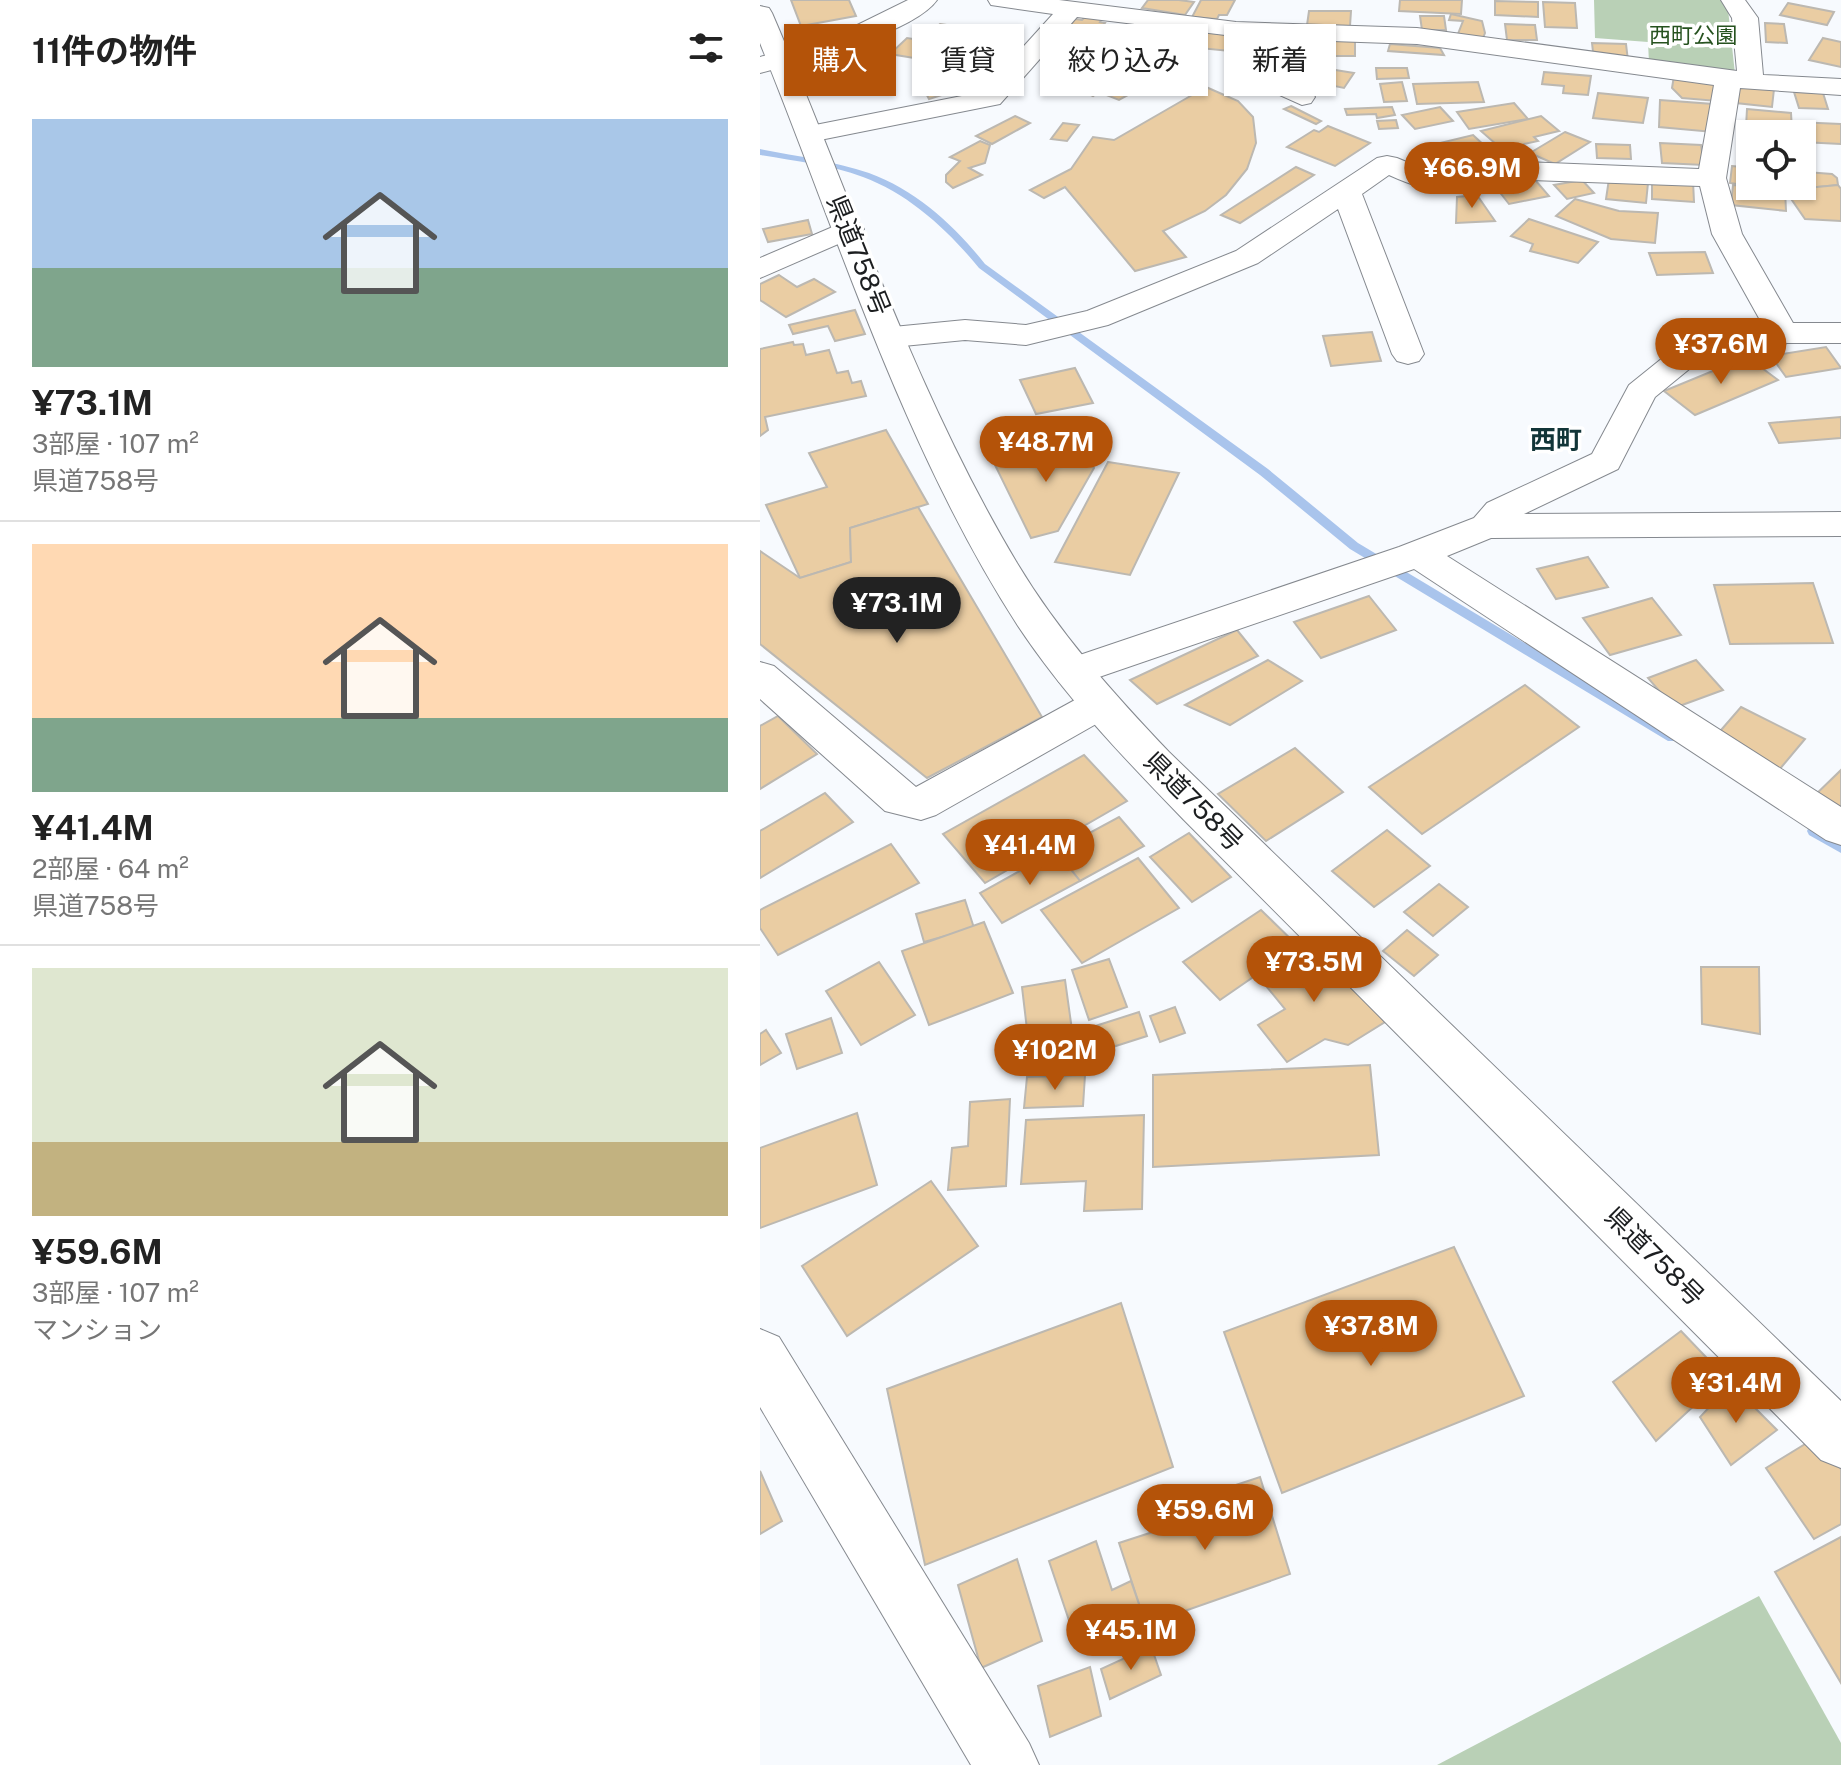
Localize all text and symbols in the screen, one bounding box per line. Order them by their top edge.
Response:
park label: 西町公園 [1649,22,1737,48]
chip: 購入 [784,24,896,96]
chip: 賃貸 [912,24,1024,96]
chip: 絞り込み [1040,24,1208,96]
chip: 新着 [1224,24,1336,96]
icon: filters [684,26,728,70]
text: 11件の物件 [32,31,197,71]
map controls [1736,120,1816,200]
button: locate [1736,120,1816,200]
pin: ¥66.9M [1407,142,1537,210]
text: ¥66.9M [1422,152,1522,183]
icon: home [308,171,452,315]
street label: 県道758号 [821,190,897,320]
pin: ¥37.6M [1656,318,1786,386]
text: ¥37.6M [1673,328,1769,359]
text: ¥73.1M [32,383,153,423]
pin: ¥48.7M [981,416,1111,484]
district label: 西町 [1530,424,1582,455]
text: ¥48.7M [998,426,1094,457]
text: 3部屋 · 107 m² [32,428,199,459]
text: 県道758号 [32,465,159,496]
pin: ¥73.1M [832,577,962,645]
text: ¥73.1M [851,587,943,618]
icon: home [308,596,452,740]
street label: 県道758号 [1138,745,1250,857]
text: ¥41.4M [32,808,154,848]
pin: ¥41.4M [965,819,1095,887]
text: ¥41.4M [983,829,1077,860]
text: 2部屋 · 64 m² [32,853,189,884]
text: 県道758号 [32,890,159,921]
pin: ¥73.5M [1249,936,1379,1004]
text: ¥73.5M [1265,946,1363,977]
icon: home [308,1020,452,1164]
pin: ¥102M [999,1024,1111,1092]
text: ¥102M [1012,1034,1098,1065]
street label: 県道758号 [1599,1200,1711,1312]
text: ¥59.6M [32,1232,163,1272]
text: 3部屋 · 107 m² [32,1277,199,1308]
pin: ¥37.8M [1306,1300,1436,1368]
text: ¥37.8M [1323,1310,1419,1341]
text: マンション [32,1314,162,1345]
pin: ¥31.4M [1671,1357,1801,1425]
text: ¥31.4M [1689,1367,1783,1398]
pin: ¥59.6M [1140,1484,1270,1552]
text: ¥59.6M [1155,1494,1255,1525]
pin: ¥45.1M [1066,1604,1196,1672]
text: ¥45.1M [1084,1614,1178,1645]

